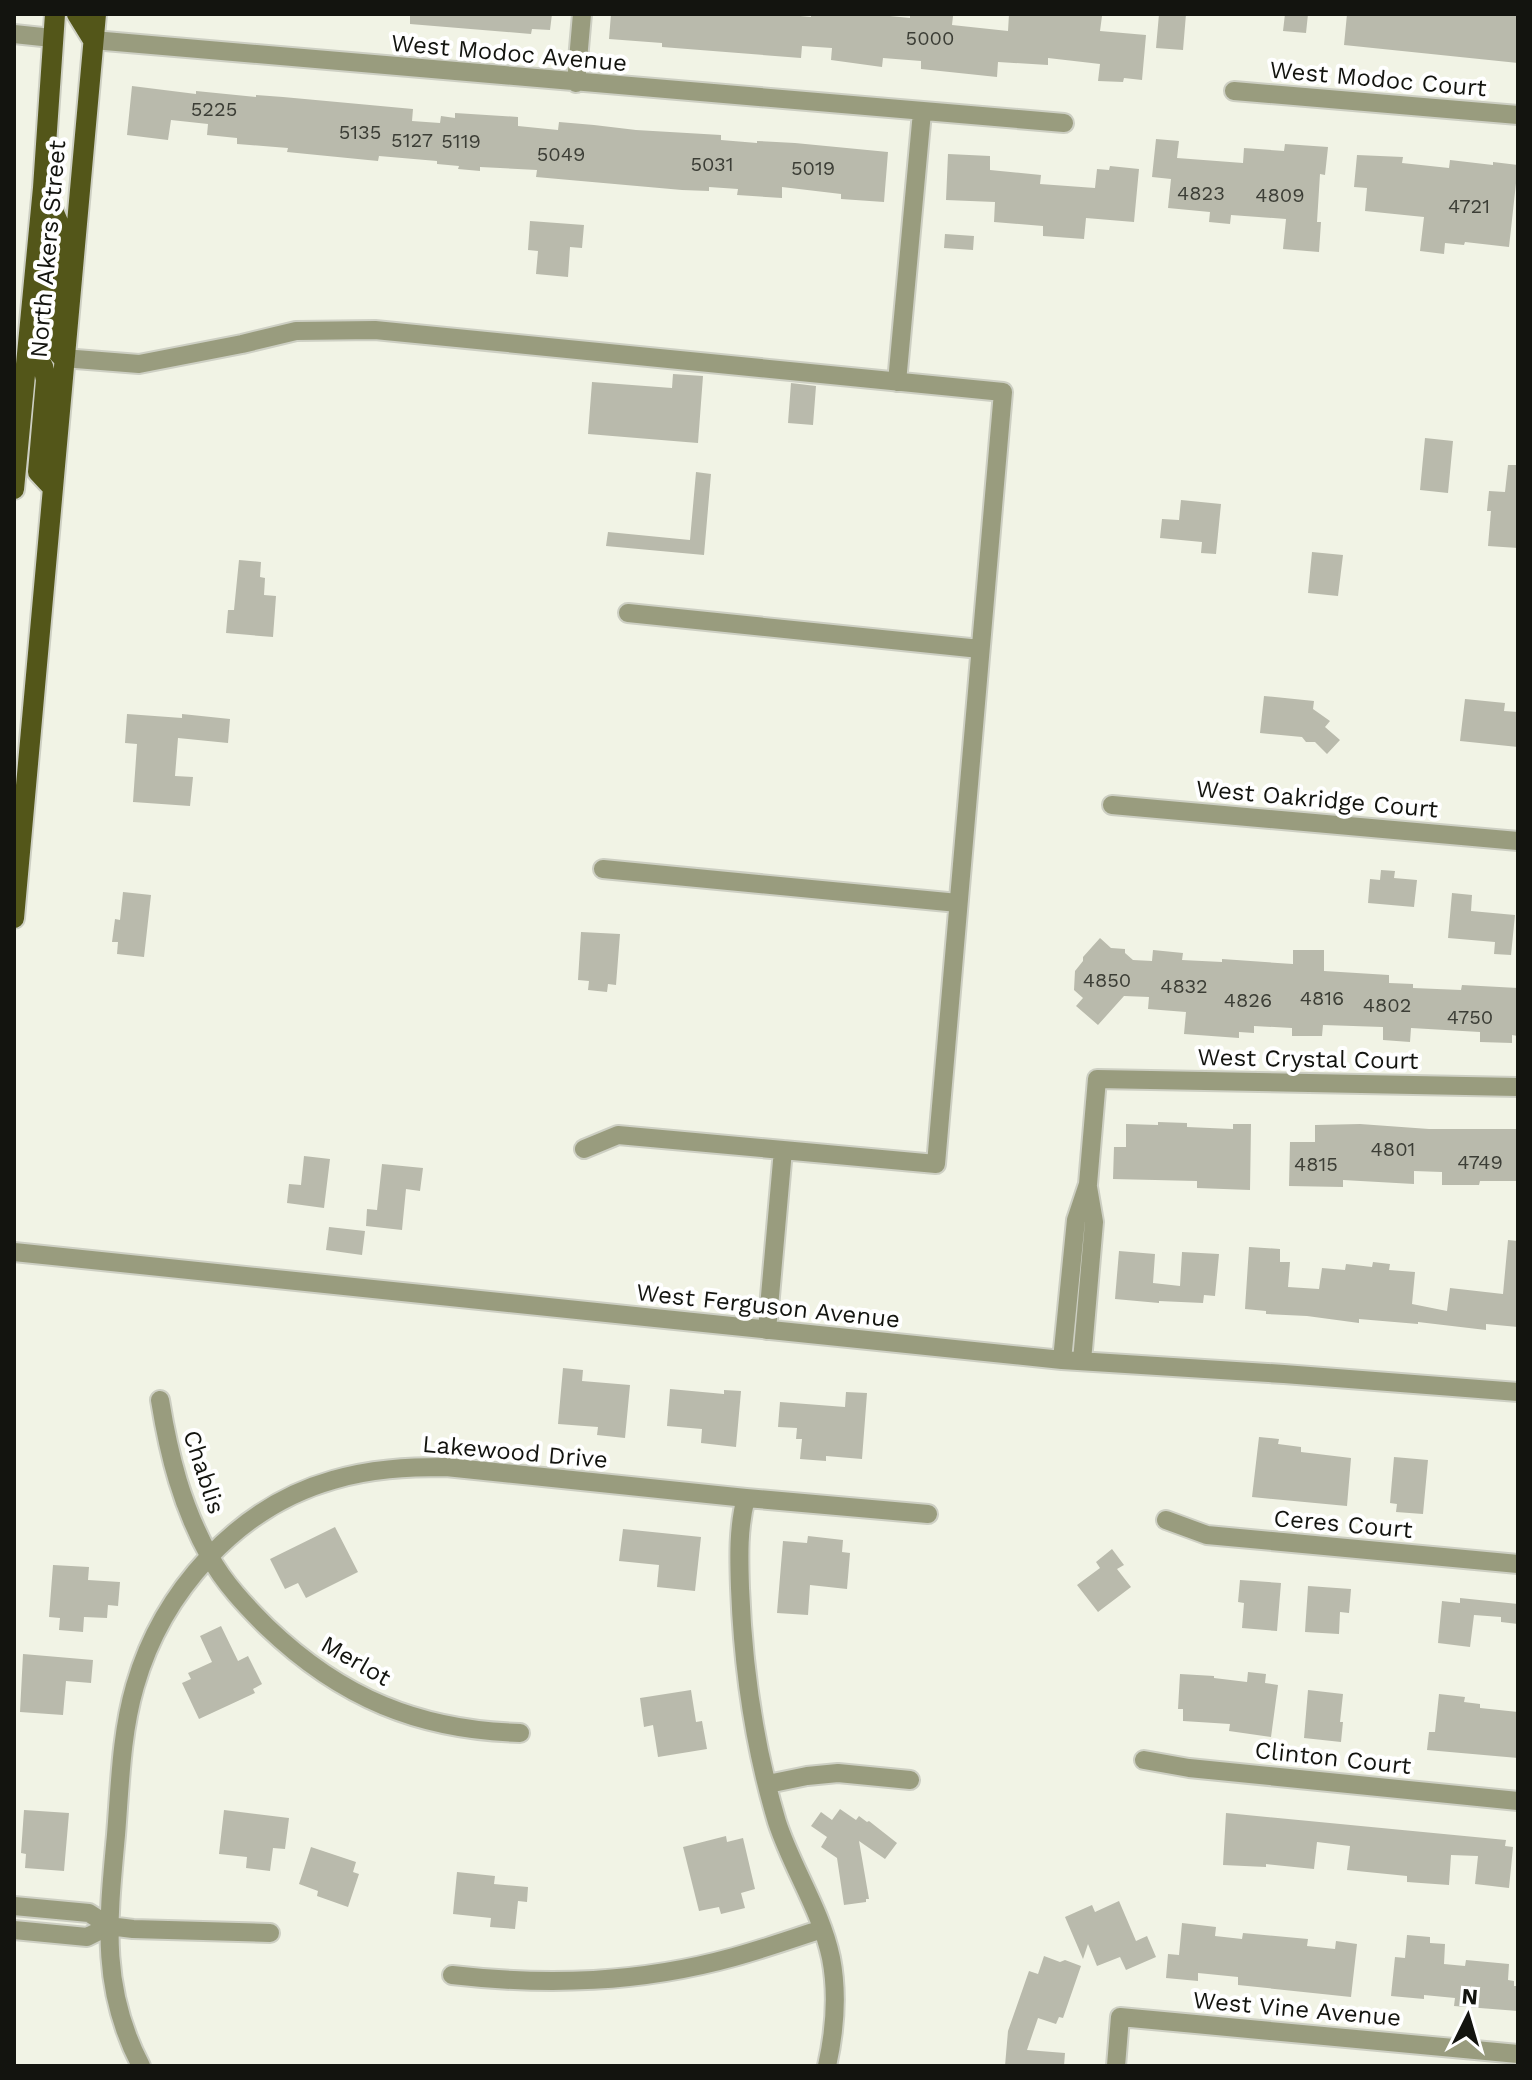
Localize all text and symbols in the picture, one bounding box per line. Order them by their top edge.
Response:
house number: 5000 [906,26,954,50]
street label: West Modoc Avenue [390,29,628,77]
street label: West Modoc Court [1268,56,1488,102]
house number: 5225 [191,97,237,121]
house number: 5135 [339,120,381,144]
house number: 5127 [391,128,433,152]
house number: 5119 [441,129,481,153]
street label: North Akers Street [25,139,71,359]
house number: 5049 [537,142,585,166]
house number: 5031 [690,152,734,176]
house number: 5019 [791,156,835,180]
house number: 4823 [1177,181,1225,205]
house number: 4809 [1255,183,1305,207]
house number: 4721 [1448,194,1490,218]
street label: West Oakridge Court [1195,774,1439,824]
house number: 4850 [1083,968,1131,992]
house number: 4832 [1160,974,1208,998]
house number: 4816 [1300,986,1344,1010]
house number: 4826 [1224,988,1272,1012]
house number: 4802 [1363,993,1411,1017]
house number: 4750 [1447,1005,1493,1029]
street label: West Crystal Court [1197,1043,1419,1075]
house number: 4801 [1371,1137,1415,1161]
house number: 4749 [1457,1150,1503,1174]
house number: 4815 [1294,1152,1338,1176]
street label: West Ferguson Avenue [635,1278,901,1334]
street label: Chablis [177,1427,231,1517]
street label: Lakewood Drive [421,1430,609,1474]
street label: Ceres Court [1272,1504,1414,1544]
street label: Merlot [316,1630,396,1692]
street label: Clinton Court [1253,1736,1413,1780]
north arrow [1428,1976,1508,2056]
text: N [1460,1983,1479,2010]
street label: West Vine Avenue [1192,1986,1402,2032]

